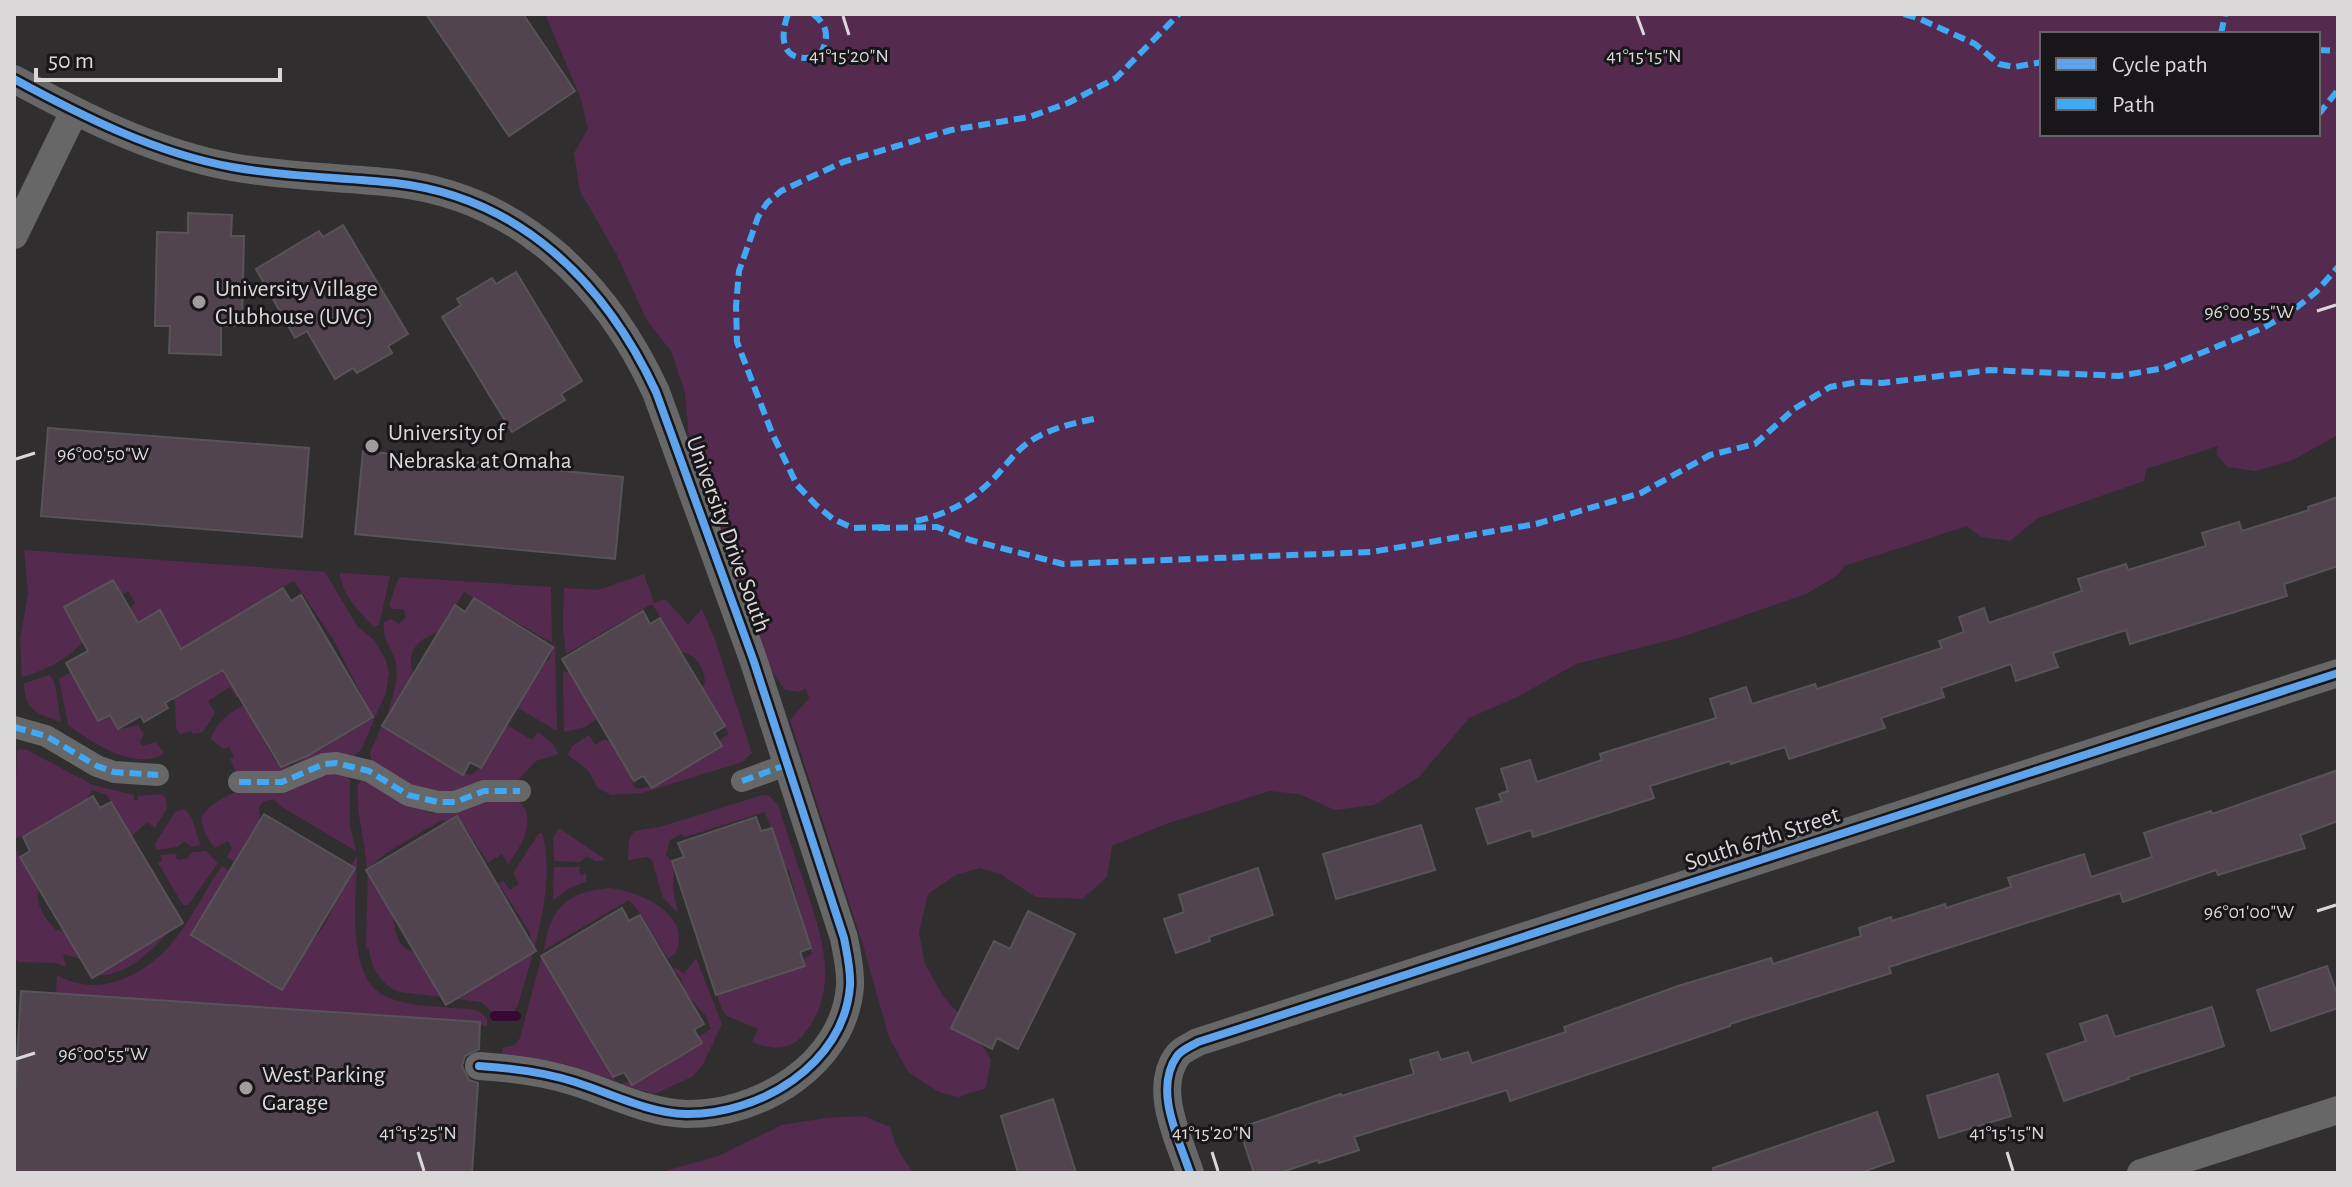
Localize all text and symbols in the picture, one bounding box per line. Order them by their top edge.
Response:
scale bar [36,32,280,82]
legend [2040,32,2320,136]
text: 41°15'20"N [809,46,889,66]
text: 41°15'15"N [1606,46,1682,66]
text: 50 m [48,49,94,73]
text: Cycle path [2112,53,2208,77]
text: Path [2112,93,2155,117]
place label: University Village Clubhouse (UVC) [215,277,378,329]
marker: University Village Clubhouse (UVC) [190,293,208,311]
text: 96°00'55"W [2204,302,2294,322]
place label: University of Nebraska at Omaha [388,421,572,473]
street label: University Drive South [681,433,775,636]
marker: University of Nebraska at Omaha [363,437,381,455]
text: 96°00'50"W [57,444,149,464]
street label: South 67th Street [1682,803,1843,875]
text: 96°01'00"W [2204,902,2294,922]
text: 96°00'55"W [58,1044,148,1064]
place label: West Parking Garage [262,1063,386,1115]
marker: West Parking Garage [237,1079,255,1097]
text: 41°15'25"N [379,1123,457,1143]
text: 41°15'20"N [1172,1123,1252,1143]
text: 41°15'15"N [1969,1123,2045,1143]

